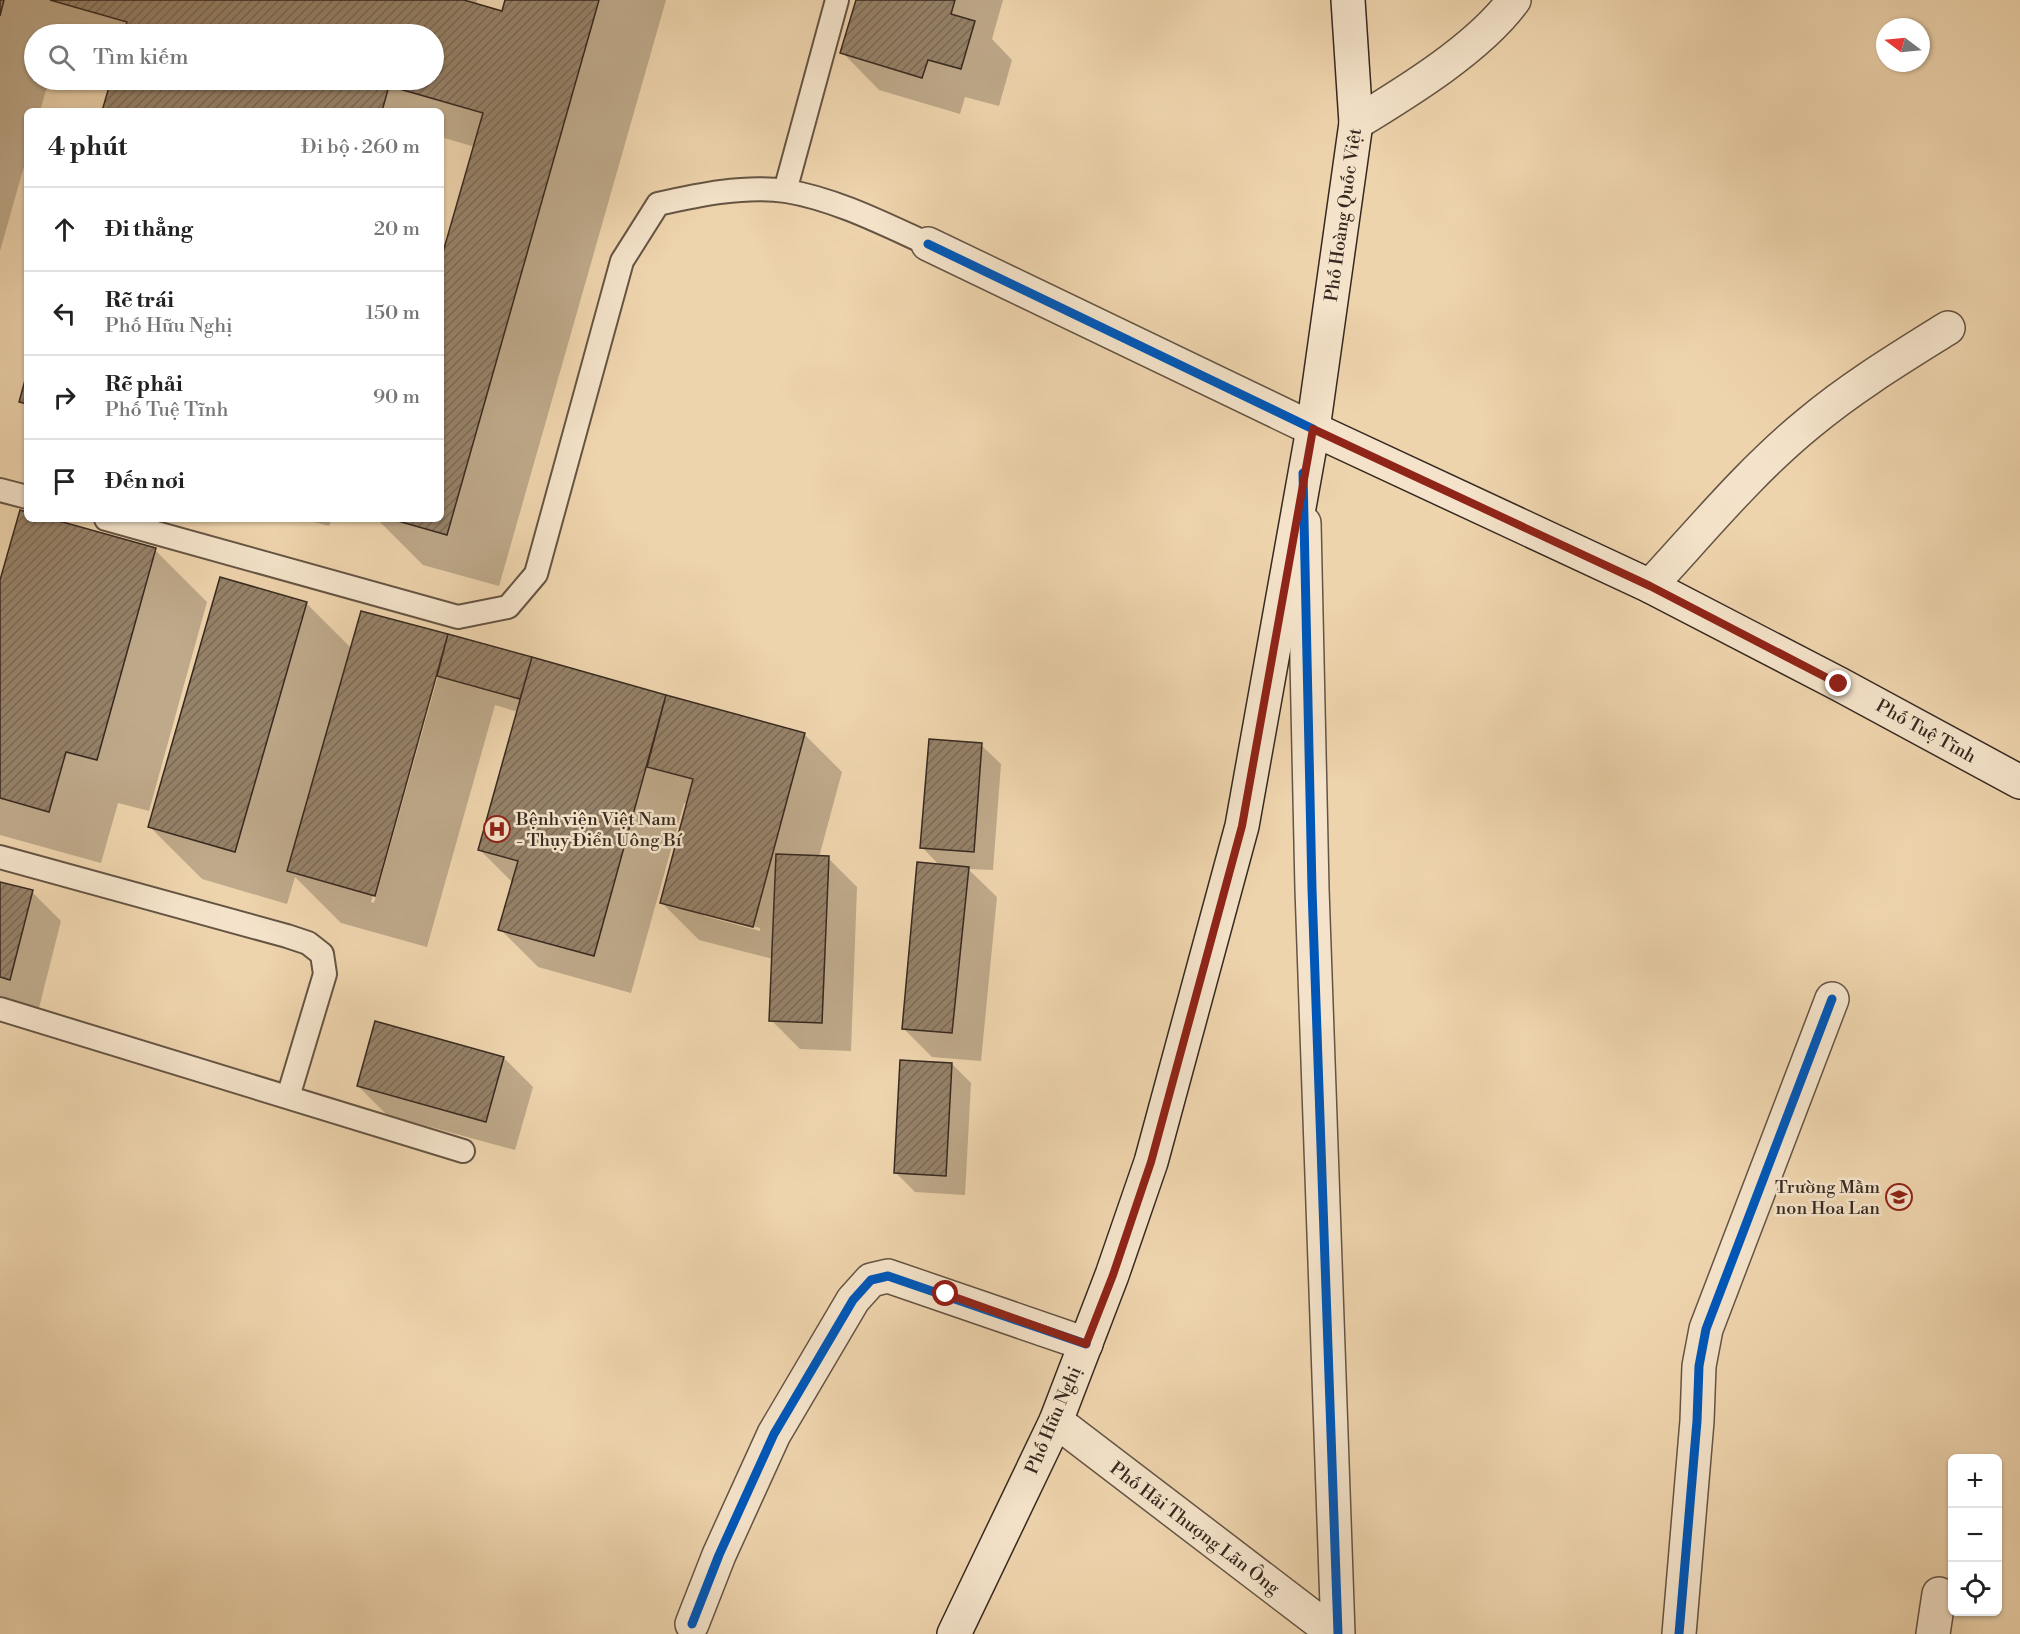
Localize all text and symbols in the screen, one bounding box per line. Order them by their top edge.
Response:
north arrow [1876,18,1930,72]
search box [24,24,444,90]
icon: search [45,41,78,74]
text: Tìm kiếm [93,44,189,71]
street label: Phố Hoàng Quốc Việt [1320,126,1367,303]
text: 4 phút [48,131,127,163]
text: Đi bộ · 260 m [301,135,420,160]
icon: ahead [48,213,81,246]
text: Đi thẳng [105,216,193,243]
text: 20 m [374,217,420,242]
text: Rẽ trái [105,287,174,314]
icon: left [48,297,81,330]
text: 150 m [365,301,420,326]
text: Phố Hữu Nghị [105,314,233,339]
text: Rẽ phải [105,371,183,398]
icon: right [48,381,81,414]
text: 90 m [373,385,420,410]
text: Phố Tuệ Tĩnh [105,398,228,423]
icon: arrive [48,465,81,498]
text: Đến nơi [105,468,185,495]
route end [1825,670,1851,696]
street label: Phố Tuệ Tĩnh [1872,694,1980,769]
place label: Bệnh viện Việt Nam - Thụy Điển Uông Bí [515,808,683,852]
hospital icon: Bệnh viện Việt Nam - Thụy Điển Uông Bí [482,814,512,844]
place label: Trường Mầm non Hoa Lan [1775,1176,1880,1220]
school or university icon: Trường Mầm non Hoa Lan [1884,1182,1914,1212]
route start [932,1280,958,1306]
street label: Phố Hữu Nghị [1020,1363,1087,1478]
map controls [1948,1454,2002,1616]
button: + [1948,1454,2002,1508]
street label: Phố Hải Thượng Lãn Ông [1105,1457,1285,1600]
button: − [1948,1508,2002,1562]
button: locate [1948,1562,2002,1616]

